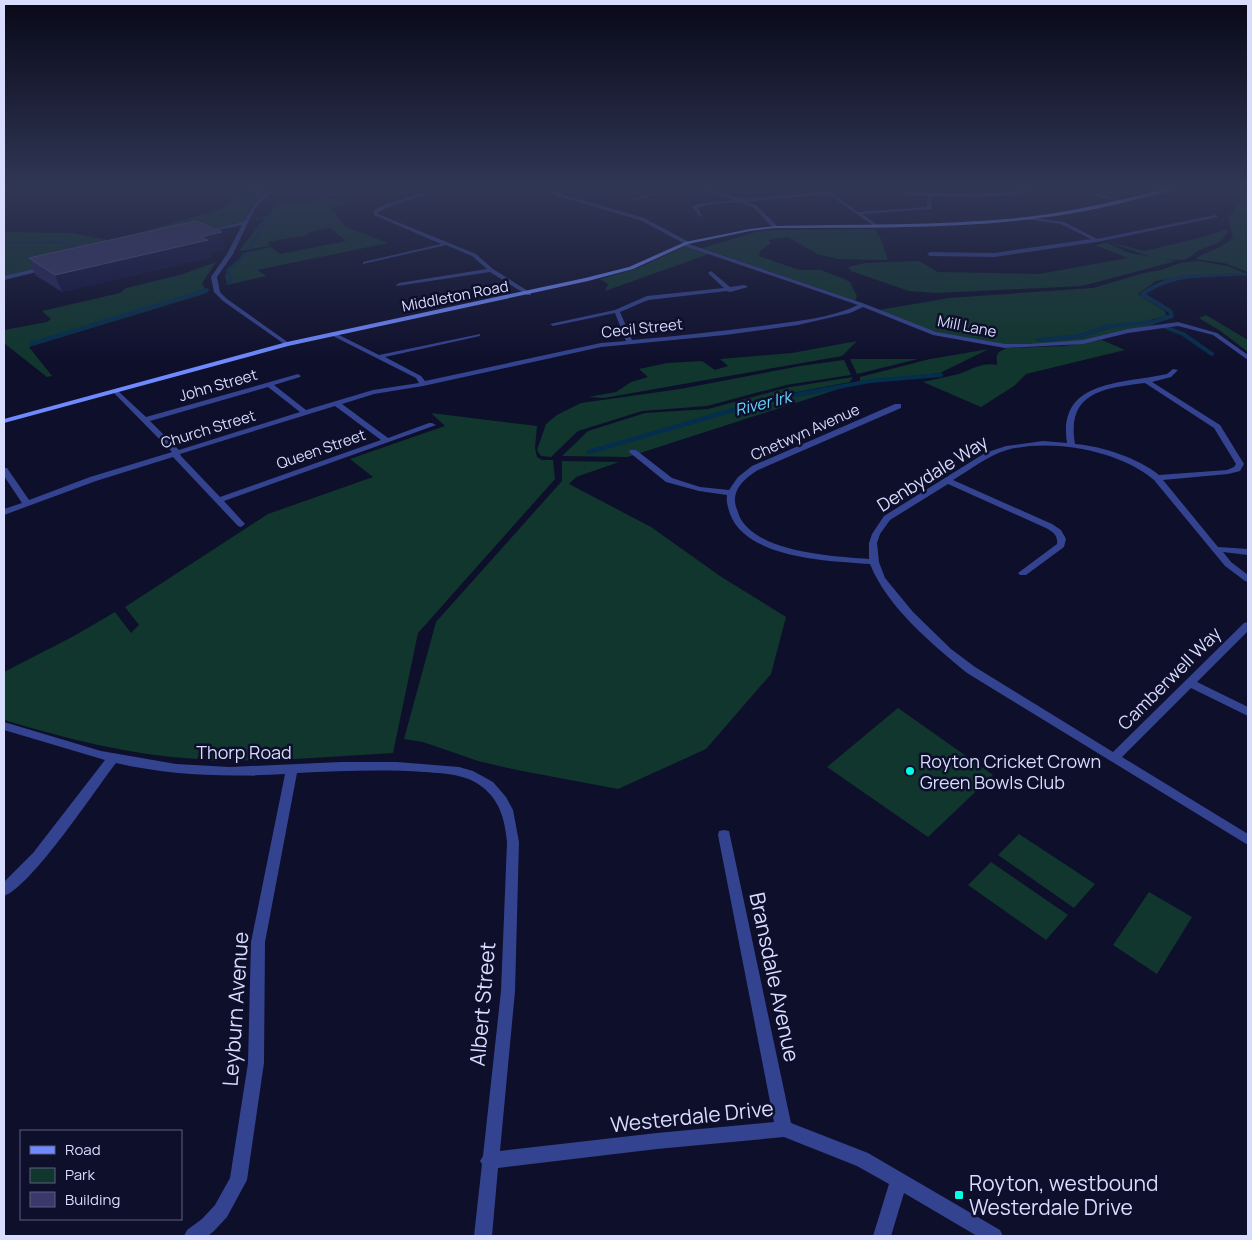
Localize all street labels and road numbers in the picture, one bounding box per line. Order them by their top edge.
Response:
street label: Middleton Road [400,275,510,317]
street label: Mill Lane [936,310,999,342]
street label: Cecil Street [600,313,684,343]
street label: John Street [176,364,260,406]
street label: Chetwyn Avenue [747,399,863,465]
street label: Church Street [158,405,258,453]
street label: Queen Street [274,424,368,474]
street label: Denbydale Way [872,429,992,517]
street label: Camberwell Way [1112,621,1226,735]
street label: Thorp Road [196,740,292,764]
street label: Bransdale Avenue [743,890,807,1064]
street label: Leyburn Avenue [216,931,254,1087]
street label: Albert Street [463,941,501,1067]
street label: Westerdale Drive [609,1094,775,1138]

